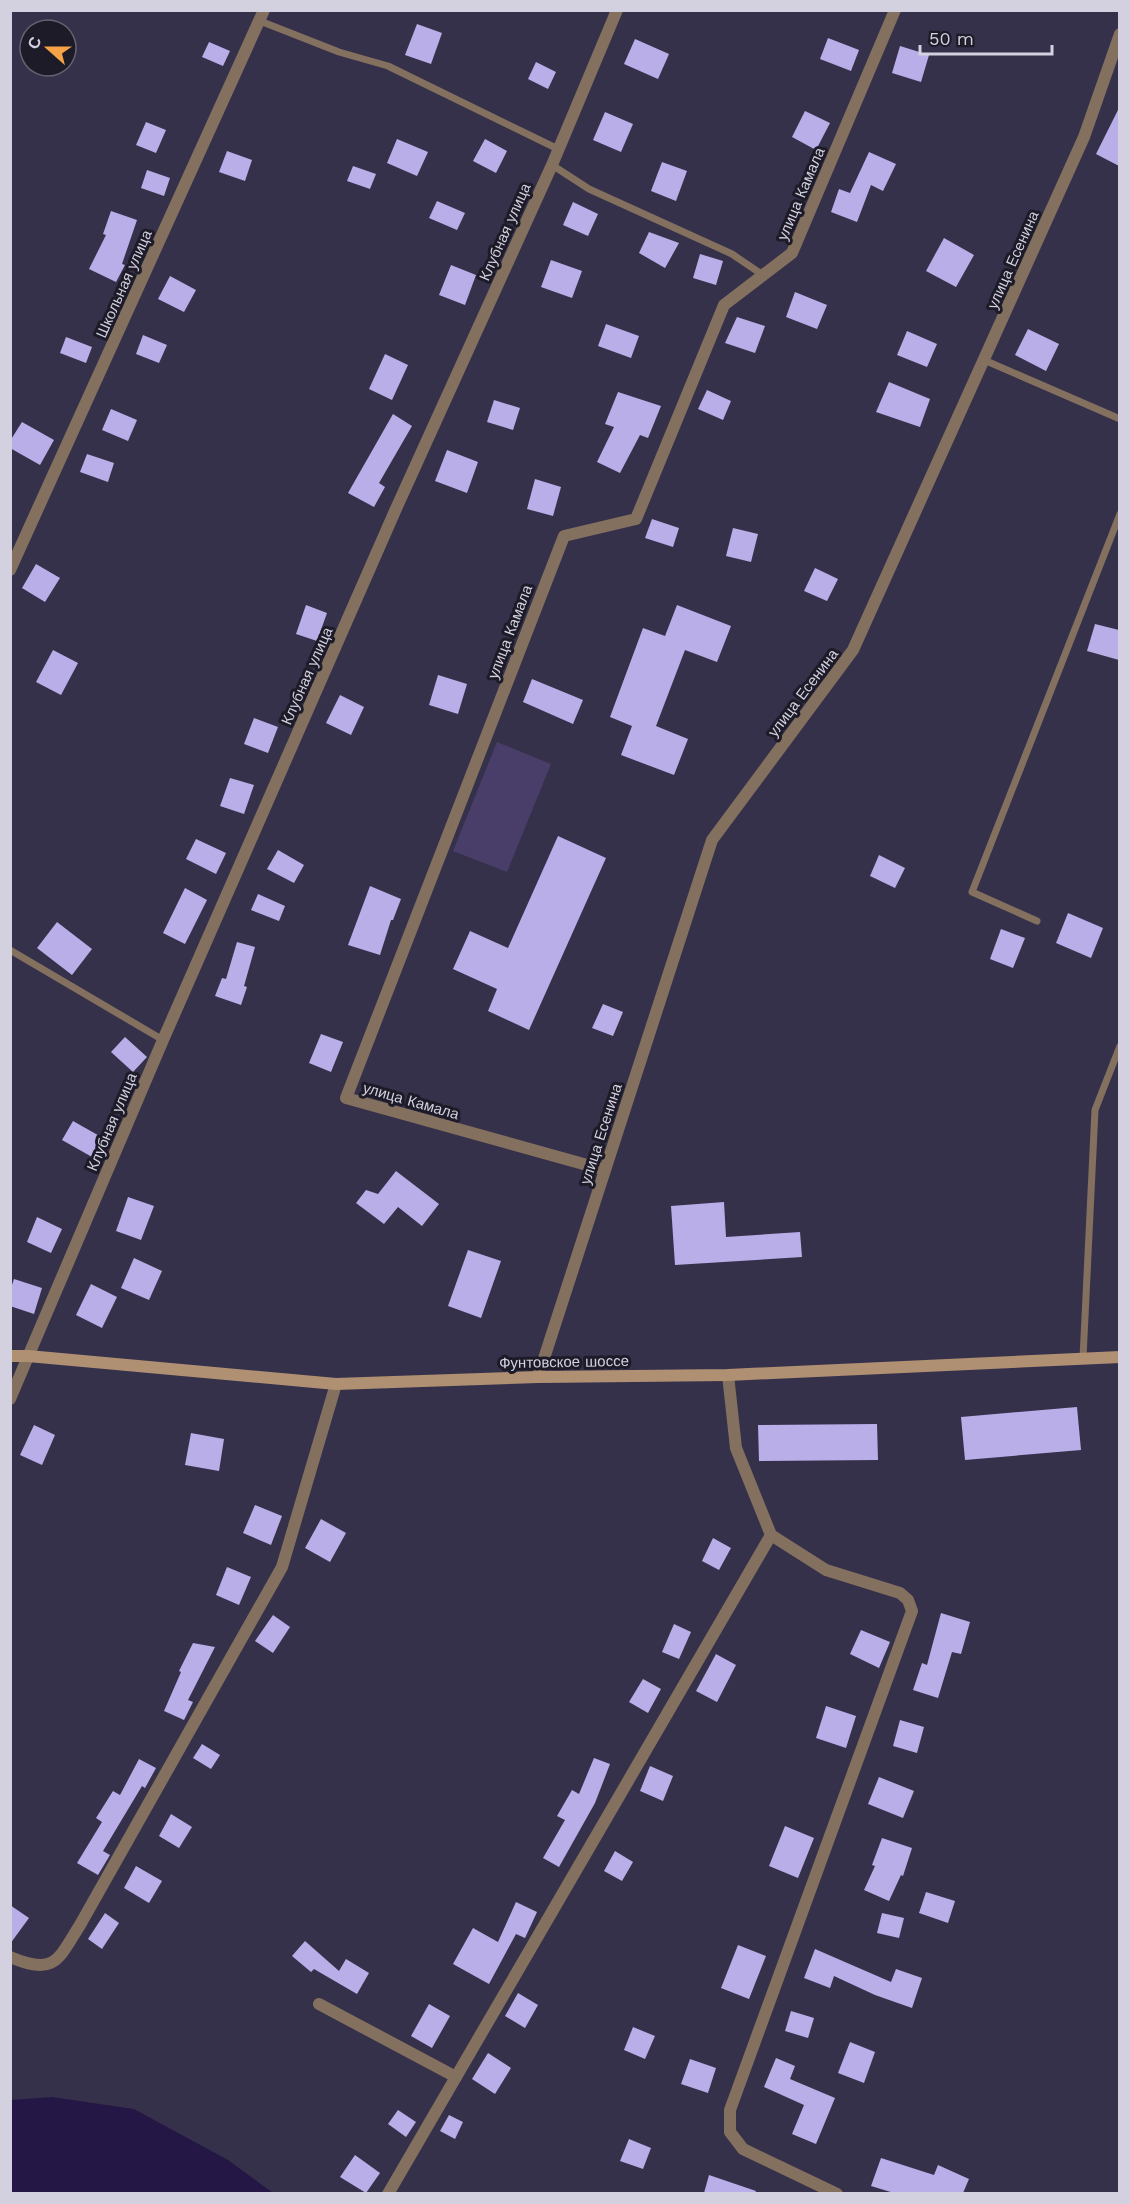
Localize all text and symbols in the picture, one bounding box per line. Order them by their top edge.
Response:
north arrow [18,18,78,78]
scale bar [920,18,1052,56]
text: 50 m [929,28,974,49]
text: С [24,34,46,52]
street label: улица Камала [773,144,829,243]
street label: Клубная улица [475,180,535,284]
street label: улица Есенина [983,208,1043,312]
street label: Школьная улица [92,227,156,341]
street label: улица Камала [484,582,536,682]
street label: Клубная улица [277,624,337,728]
street label: улица Есенина [764,645,842,740]
street label: Клубная улица [83,1070,141,1174]
street label: улица Камала [361,1079,462,1124]
street label: улица Есенина [576,1081,626,1187]
street label: Фунтовское шоссе [499,1352,629,1372]

